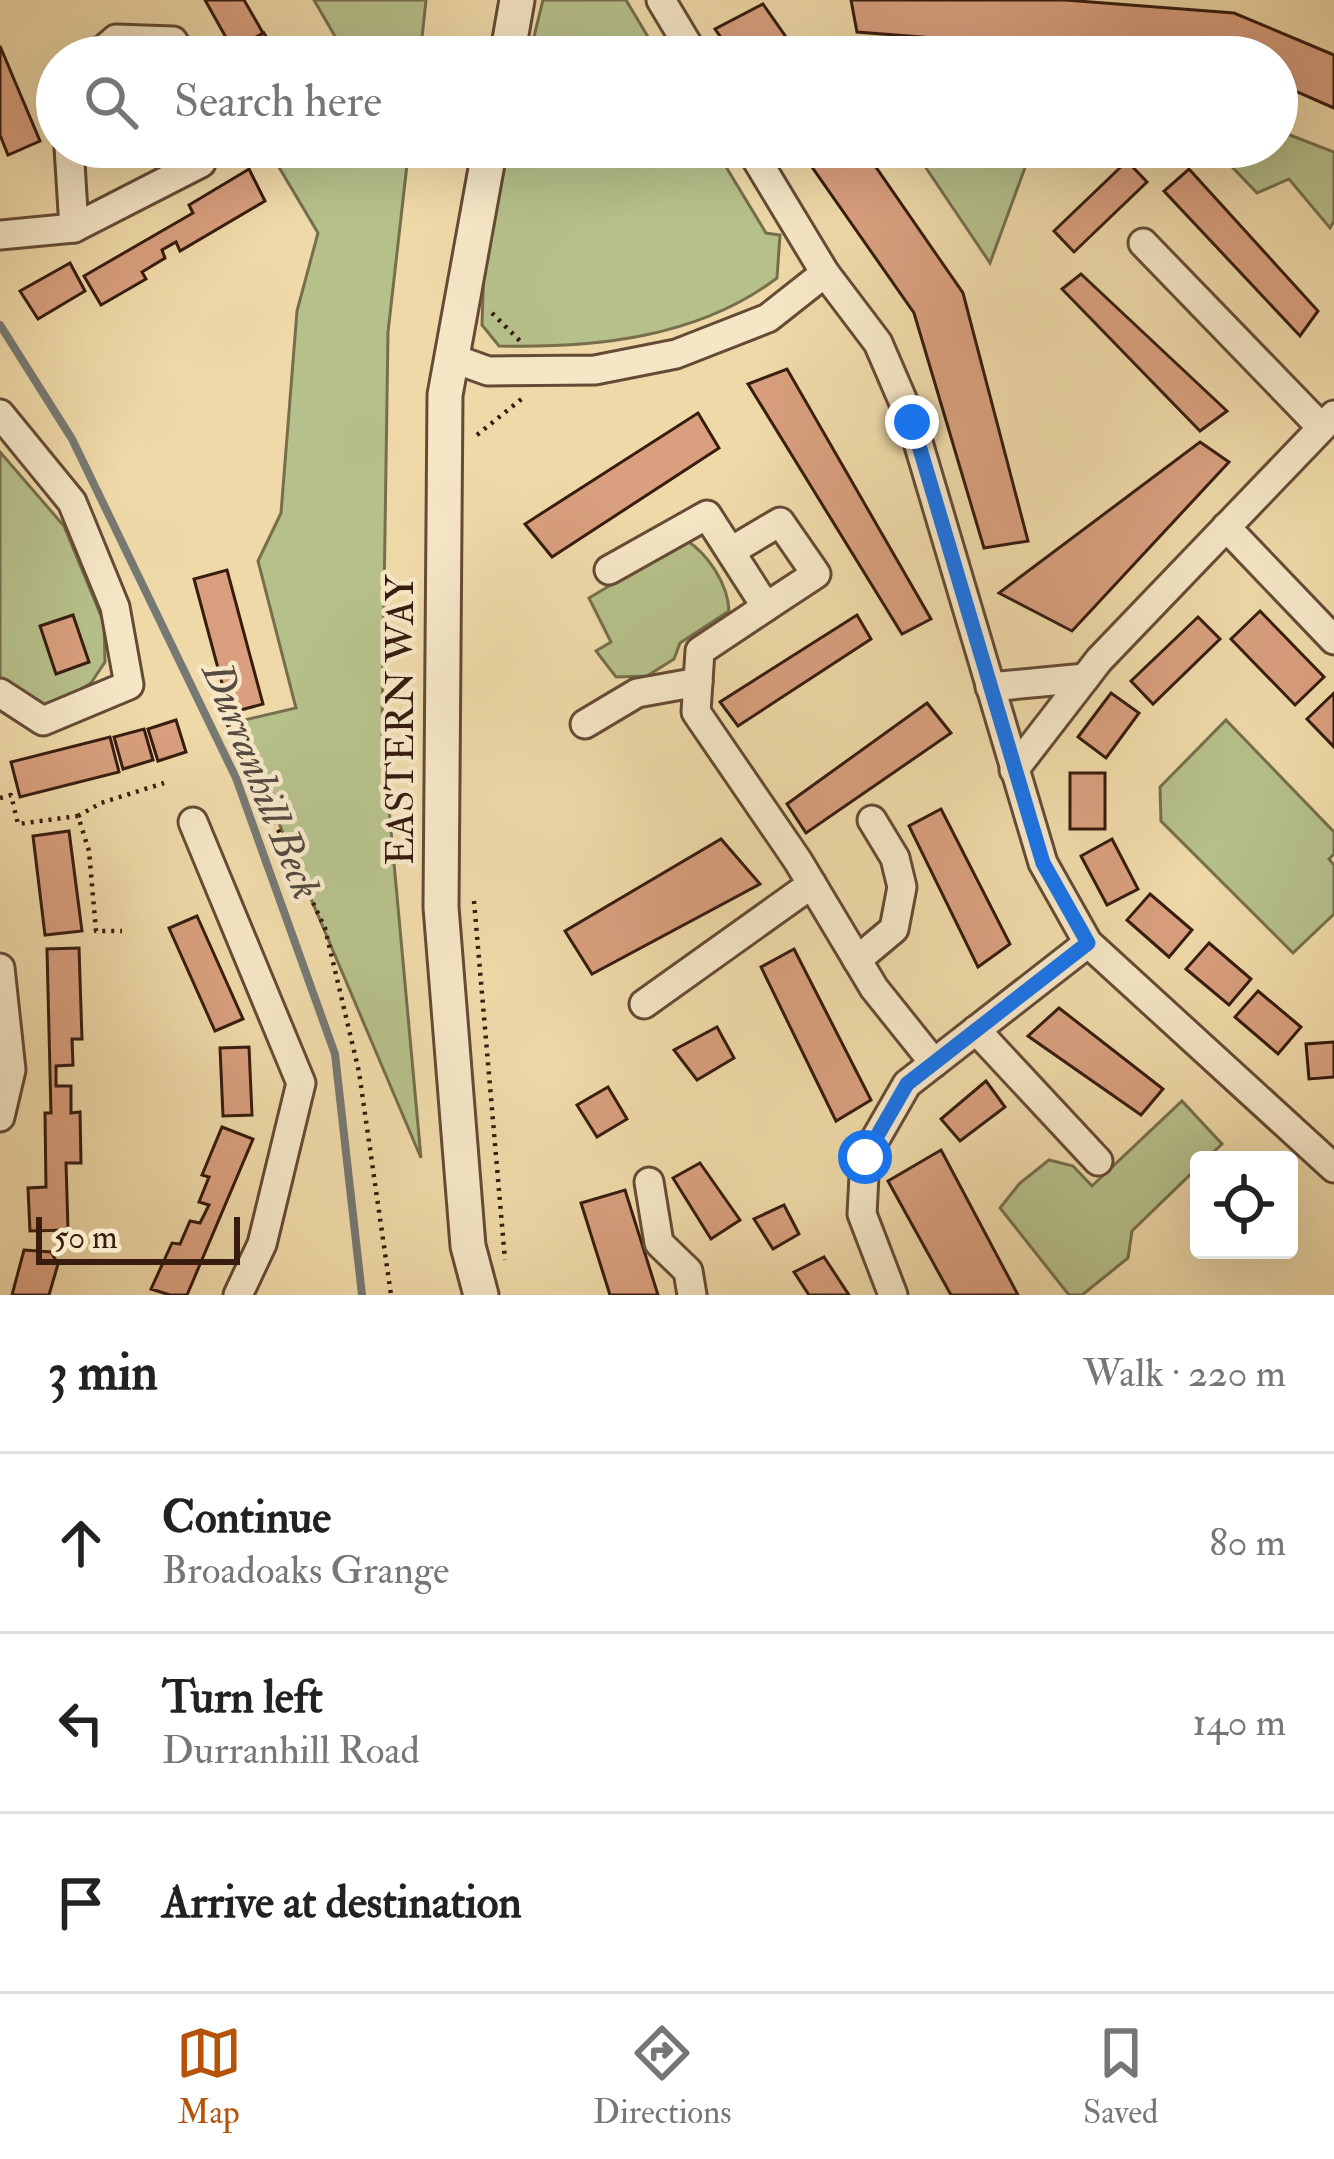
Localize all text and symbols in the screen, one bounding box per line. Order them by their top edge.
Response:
search box [36,36,1298,168]
icon: search [78,69,144,135]
text: Search here [174,74,382,130]
route end [885,395,939,449]
street label: EASTERN WAY [376,574,425,865]
water label: Durranhill Beck [189,653,332,907]
route start [838,1130,892,1184]
map controls [1190,1151,1298,1259]
button: locate [1190,1151,1298,1259]
scale bar [36,1211,240,1264]
text: 50 m [54,1217,118,1258]
text: 3 min [48,1341,158,1405]
text: Walk · 220 m [1083,1349,1286,1398]
text: Continue [162,1490,331,1546]
icon: ahead [48,1510,114,1576]
text: 80 m [1209,1518,1286,1567]
text: Broadoaks Grange [162,1546,449,1595]
text: Turn left [162,1670,323,1726]
icon: left [48,1690,114,1756]
text: 140 m [1193,1698,1286,1747]
text: Durranhill Road [162,1726,420,1775]
icon: arrive [48,1870,114,1936]
text: Arrive at destination [162,1875,522,1931]
tab: Map [176,2020,242,2133]
tab: Directions [593,2020,732,2133]
tab: Saved [1083,2020,1158,2133]

